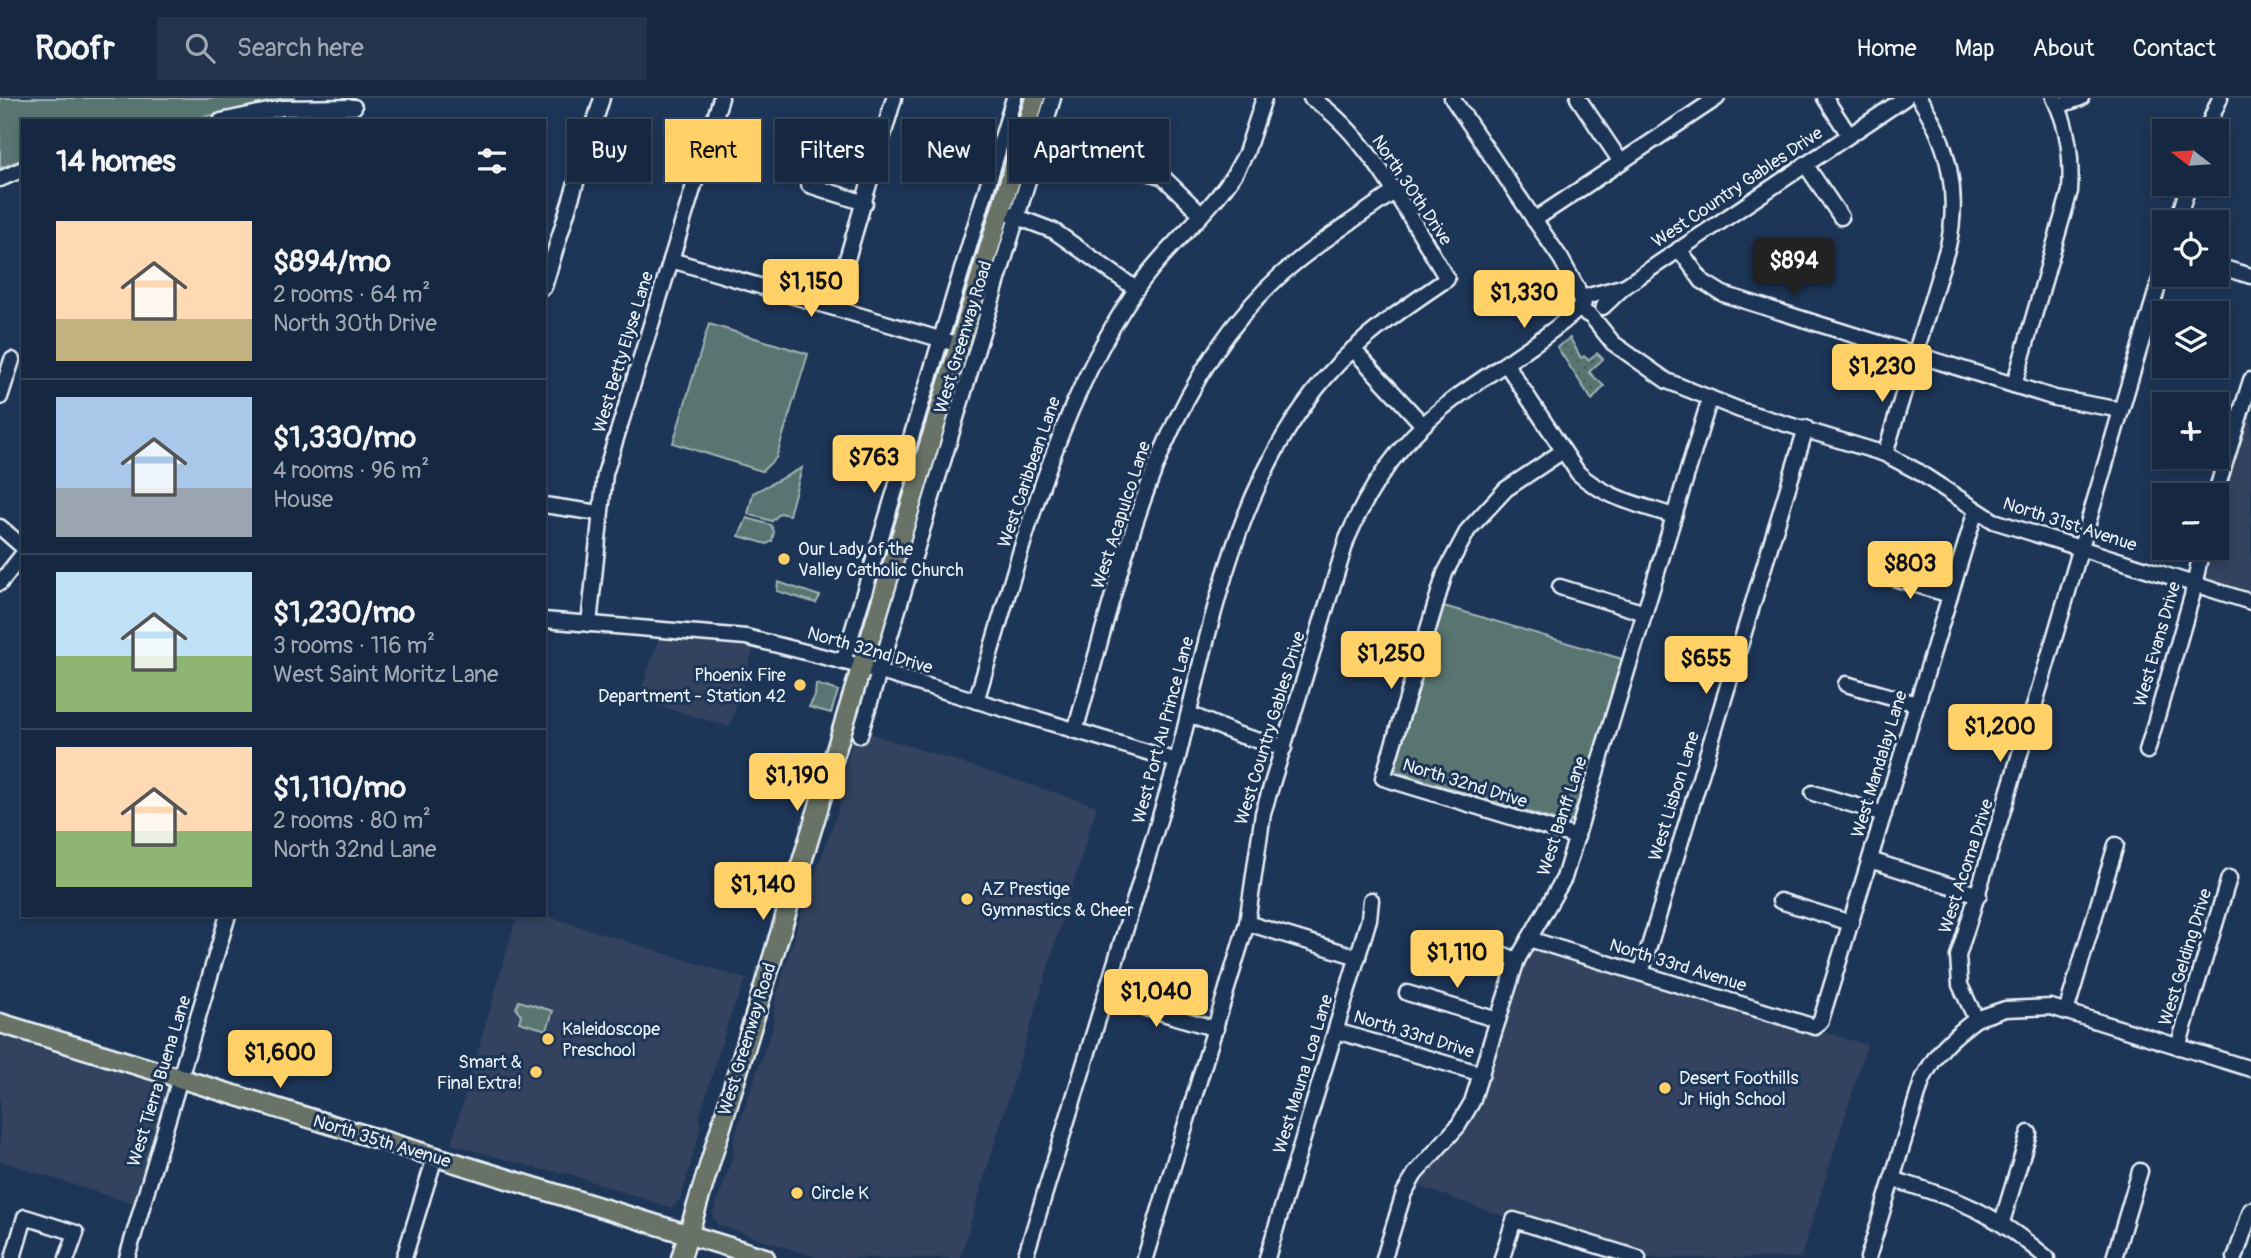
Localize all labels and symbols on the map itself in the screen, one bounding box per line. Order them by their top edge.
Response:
north arrow [2152,119,2230,196]
street label: West Country Gables Drive [1647,122,1827,253]
street label: North 30th Drive [1366,131,1457,250]
pin: $894 [1753,238,1835,298]
street label: West Greenway Road [929,258,998,416]
pin: $1,150 [754,260,868,319]
street label: West Betty Elyse Lane [588,268,659,436]
pin: $1,330 [1467,271,1581,330]
pin: $1,230 [1825,344,1939,404]
street label: West Caribbean Lane [993,394,1066,551]
pin: $763 [833,436,915,495]
street label: West Acapulco Lane [1087,438,1156,592]
street label: North 31st Avenue [2000,492,2140,557]
place label: Our Lady of the Valley Catholic Church [798,538,964,582]
pin: $803 [1869,542,1951,601]
marker: Our Lady of the Valley Catholic Church [776,551,792,567]
street label: West Evans Drive [2129,579,2186,709]
street label: North 32nd Drive [805,622,935,679]
street label: West Country Gables Drive [1230,628,1311,828]
pin: $1,250 [1334,632,1448,691]
street label: West Port Au Prince Lane [1127,634,1200,826]
pin: $655 [1665,636,1747,696]
place label: Phoenix Fire Department - Station 42 [598,664,786,708]
marker: Phoenix Fire Department - Station 42 [792,677,808,693]
street label: West Mandalay Lane [1846,688,1913,841]
pin: $1,200 [1943,704,2057,764]
street label: West Lisbon Lane [1644,728,1705,864]
street label: West Banff Lane [1532,753,1593,879]
pin: $1,190 [740,754,854,813]
street label: North 32nd Drive [1400,754,1530,813]
street label: West Acoma Drive [1934,796,1999,936]
pin: $1,140 [706,862,820,922]
place label: AZ Prestige Gymnastics & Cheer [981,878,1134,922]
street label: West Gelding Drive [2154,886,2217,1028]
marker: AZ Prestige Gymnastics & Cheer [959,891,975,907]
pin: $1,110 [1400,930,1514,990]
street label: North 33rd Avenue [1607,934,1749,997]
street label: West Greenway Road [713,960,782,1118]
pin: $1,040 [1099,970,1213,1029]
street label: West Mauna Loa Lane [1268,992,1339,1156]
street label: West Tierra Buena Lane [122,993,197,1170]
street label: North 33rd Drive [1351,1005,1477,1064]
place label: Kaleidoscope Preschool [562,1018,660,1062]
pin: $1,600 [223,1030,337,1090]
marker: Kaleidoscope Preschool [540,1031,556,1047]
place label: Smart & Final Extra! [437,1051,522,1095]
marker: Smart & Final Extra! [528,1064,544,1080]
place label: Desert Foothills Jr High School [1679,1067,1799,1111]
marker: Desert Foothills Jr High School [1657,1080,1673,1096]
street label: North 35th Avenue [310,1110,454,1173]
place label: Circle K [811,1182,869,1205]
marker: Circle K [789,1185,805,1201]

